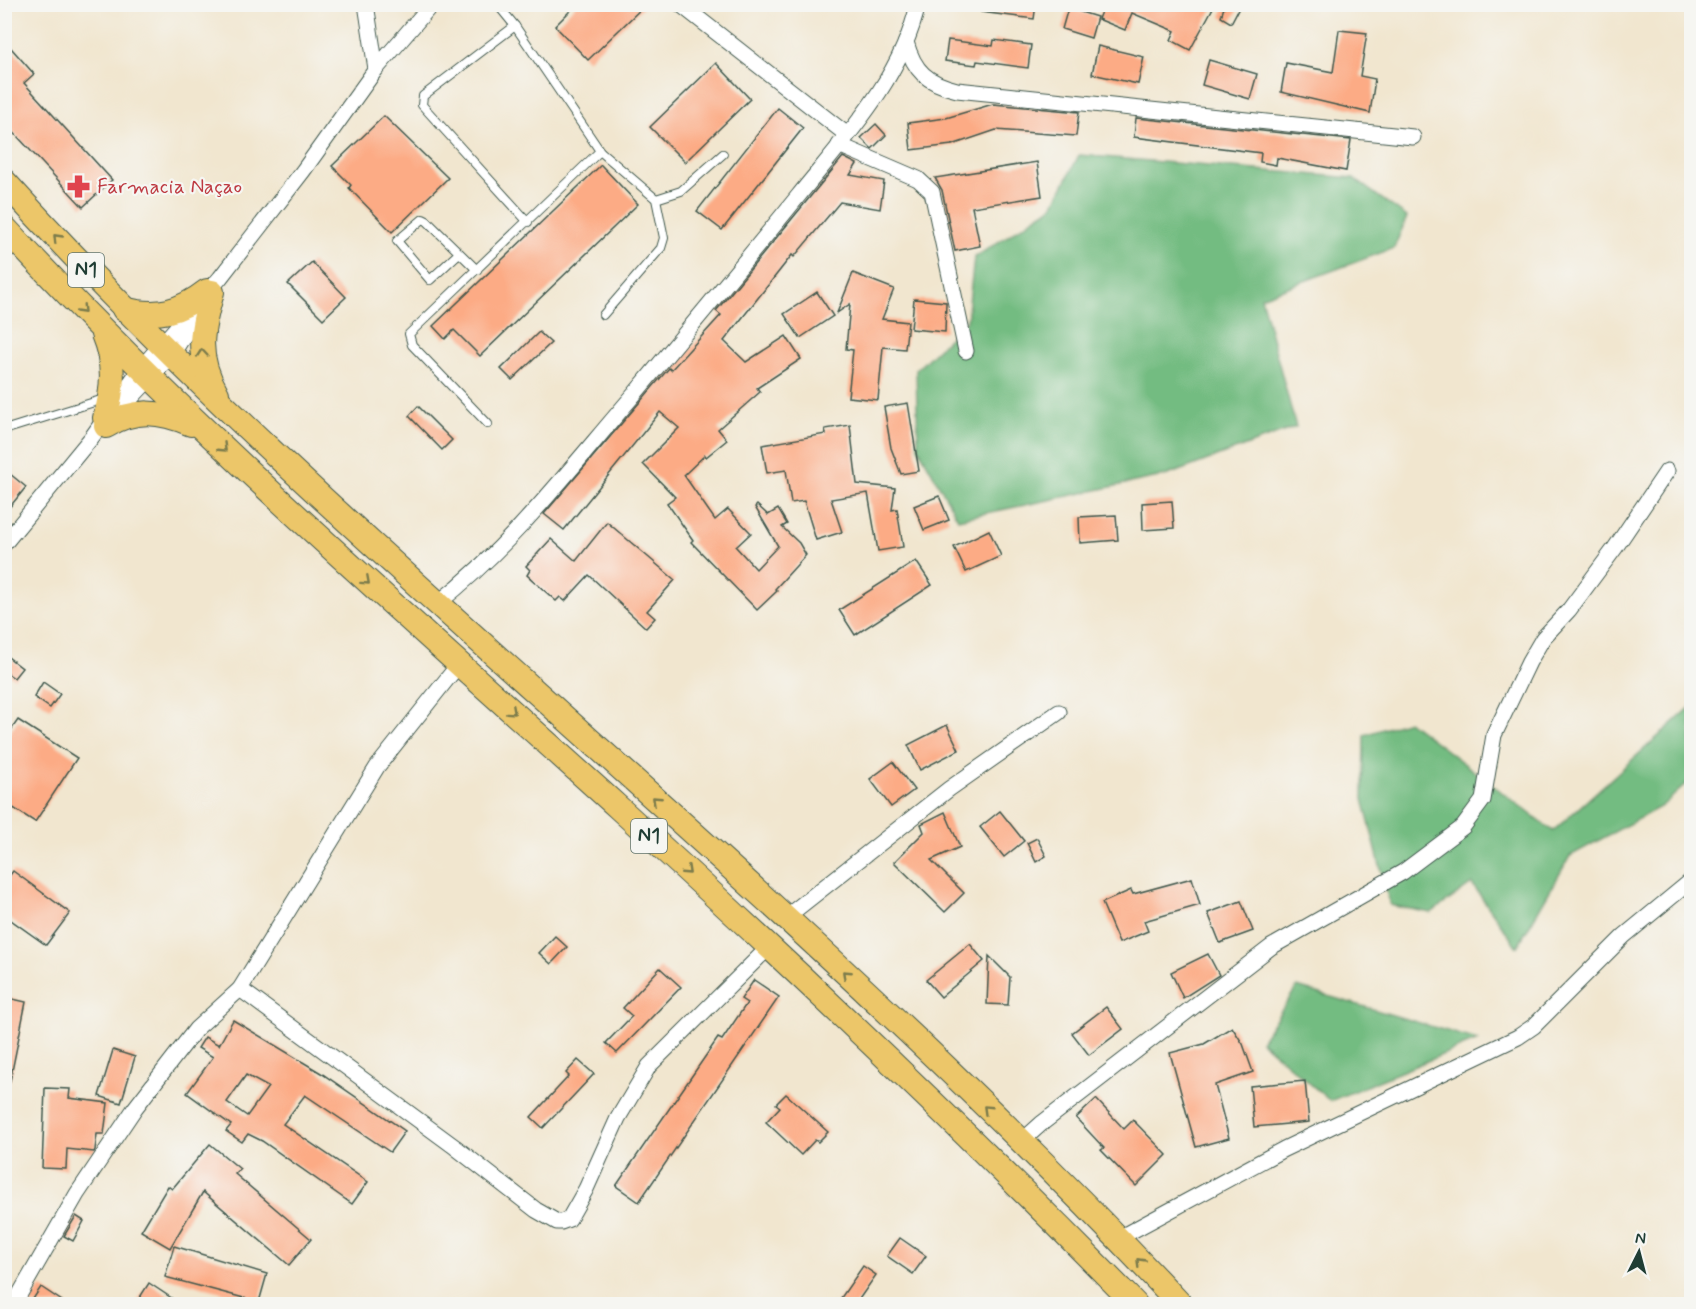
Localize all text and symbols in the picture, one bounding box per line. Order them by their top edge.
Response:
place label: Farmacia Naçao [97,173,242,201]
pharmacy icon: Farmacia Naçao [66,174,92,200]
one-way arrow [53,235,64,245]
road number: N1 [68,253,104,287]
one-way arrow [75,303,86,313]
one-way arrow [196,348,209,357]
one-way arrow [216,441,227,452]
one-way arrow [360,574,370,585]
one-way arrow [505,704,515,715]
one-way arrow [653,796,664,807]
road number: N1 [631,819,667,853]
one-way arrow [680,864,690,875]
one-way arrow [842,970,853,981]
one-way arrow [983,1105,994,1116]
north arrow [1609,1222,1669,1282]
text: N [1634,1228,1647,1250]
one-way arrow [1136,1258,1147,1269]

